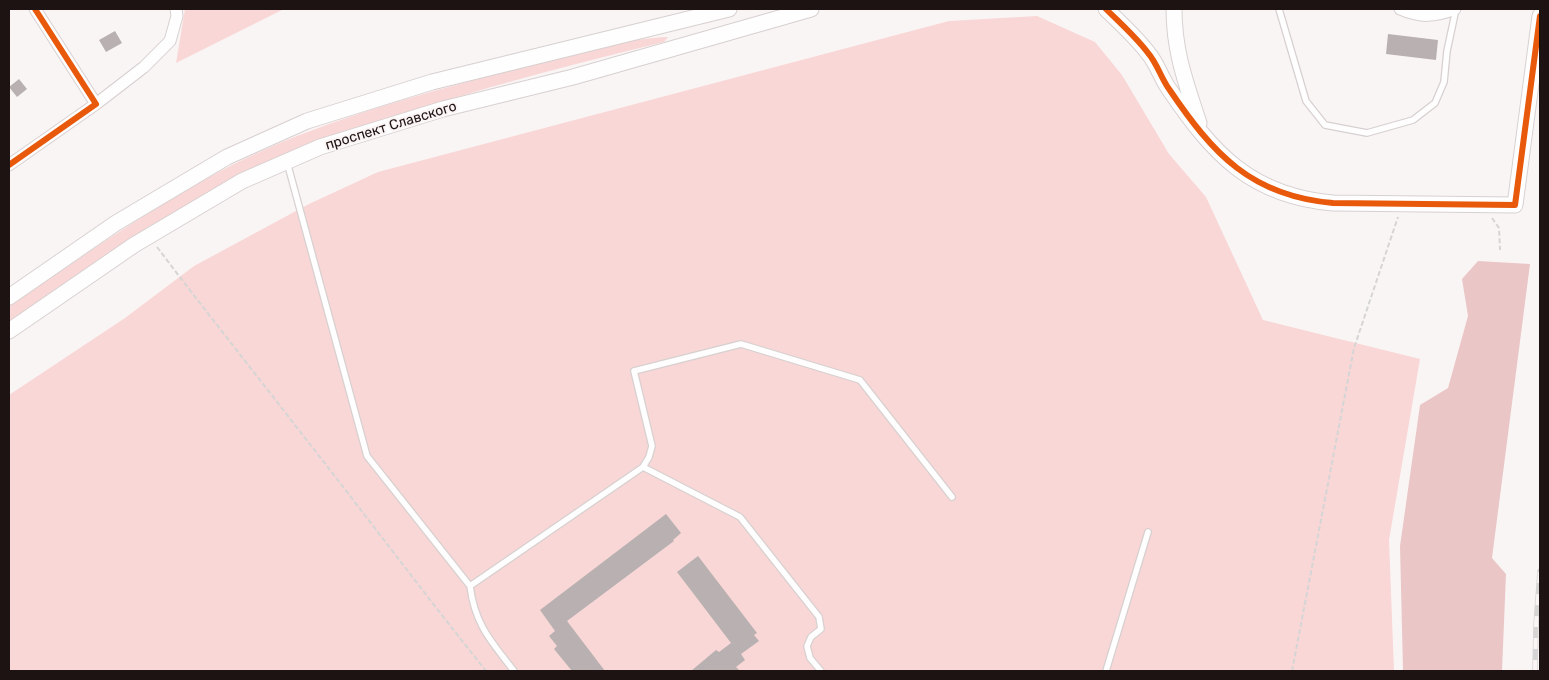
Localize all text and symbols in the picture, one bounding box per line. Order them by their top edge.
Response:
street label: проспект Славского [323,98,459,154]

